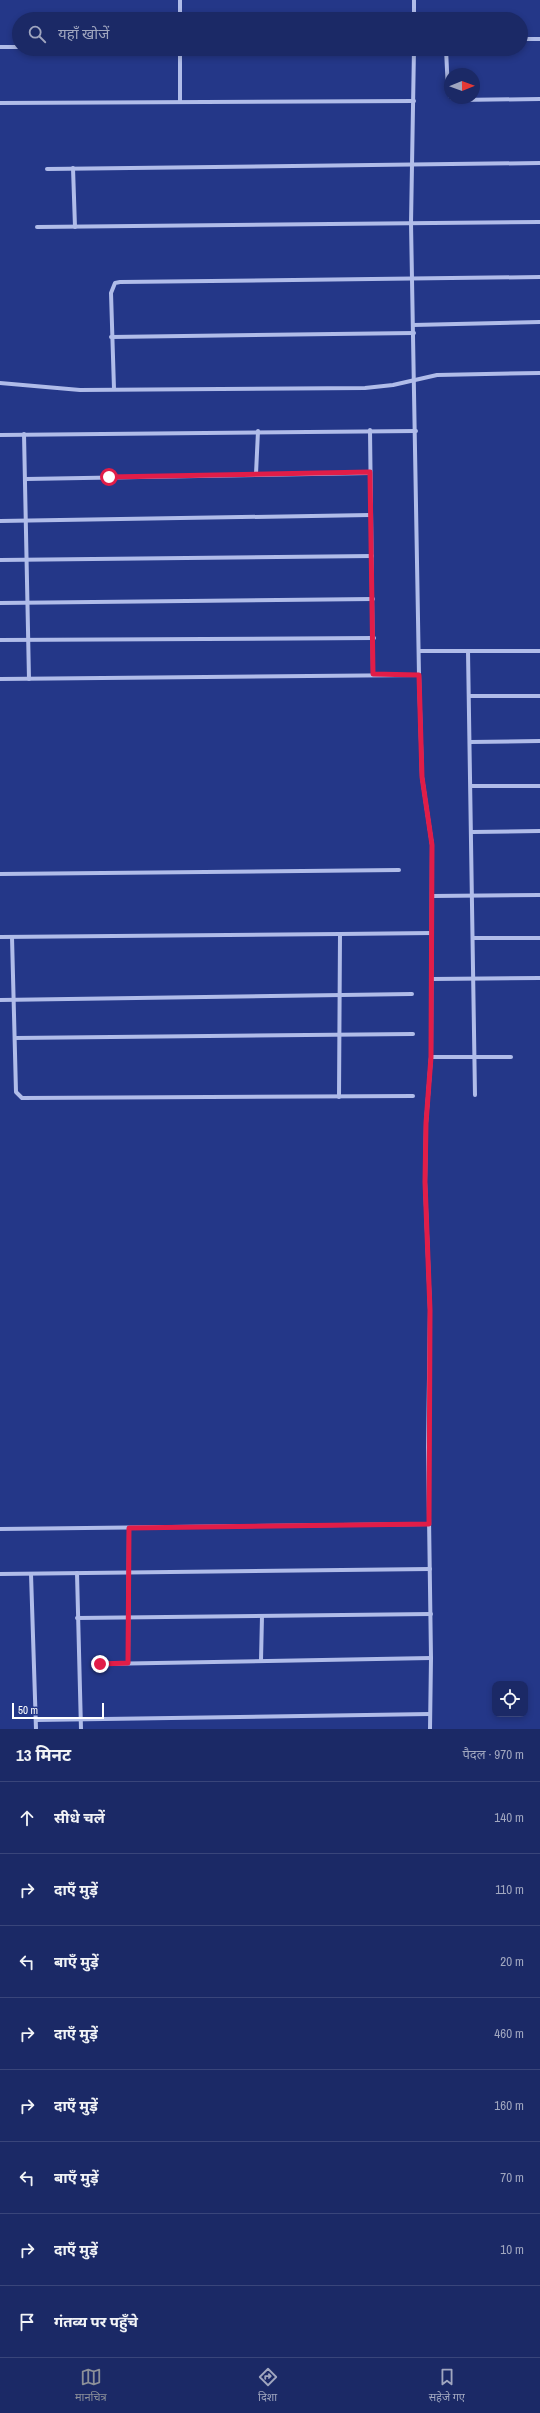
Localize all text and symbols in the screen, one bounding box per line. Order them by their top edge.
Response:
search box [12,12,528,56]
icon: search [26,23,48,45]
text: यहाँ खोजें [58,23,109,44]
north arrow [444,68,480,104]
route start [100,468,118,486]
route end [91,1655,109,1673]
map controls [492,1681,528,1717]
button: locate [492,1681,528,1717]
scale bar [12,1701,104,1720]
text: 50 m [18,1703,38,1717]
text: 13 मिनट [16,1743,71,1766]
text: पैदल · 970 m [462,1746,524,1763]
icon: ahead [16,1807,38,1829]
text: सीधे चलें [54,1807,105,1828]
text: 140 m [494,1809,524,1826]
icon: right [16,1879,38,1901]
text: दाएँ मुड़ें [54,1879,98,1900]
text: 110 m [495,1881,524,1898]
icon: left [16,1951,38,1973]
text: बाएँ मुड़ें [54,1951,99,1972]
text: 20 m [500,1953,524,1970]
icon: right [16,2023,38,2045]
text: दाएँ मुड़ें [54,2023,98,2044]
text: 460 m [494,2025,524,2042]
icon: right [16,2095,38,2117]
text: दाएँ मुड़ें [54,2095,98,2116]
text: 160 m [494,2097,524,2114]
icon: left [16,2167,38,2189]
text: बाएँ मुड़ें [54,2167,99,2188]
text: 70 m [500,2169,524,2186]
icon: right [16,2239,38,2261]
text: दाएँ मुड़ें [54,2239,98,2260]
text: 10 m [500,2241,524,2258]
icon: arrive [16,2311,38,2333]
text: गंतव्य पर पहुँचे [54,2311,138,2332]
tab: मानचित्र [75,2366,107,2405]
tab: दिशा [257,2366,279,2405]
tab: सहेजे गए [429,2366,465,2405]

